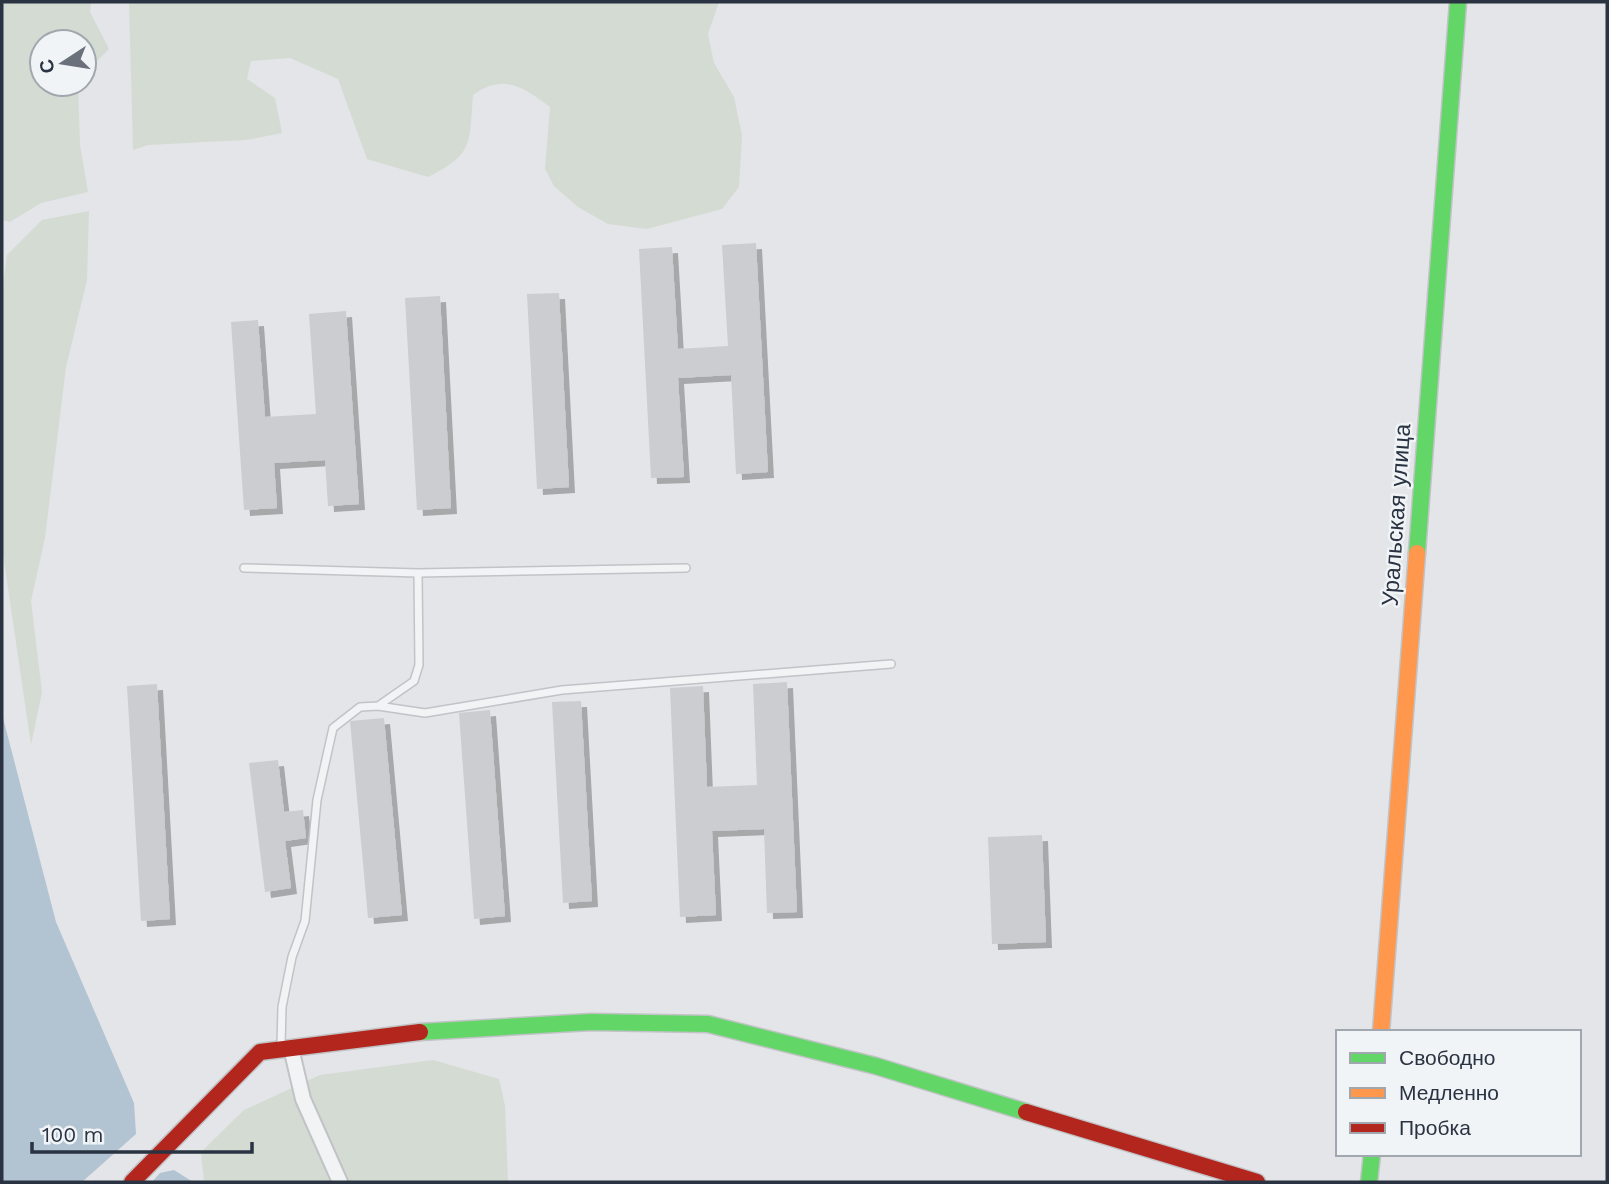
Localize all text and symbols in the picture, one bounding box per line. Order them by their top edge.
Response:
north arrow [28,28,98,98]
text: С [34,57,60,76]
street label: Уральская улица [1377,423,1416,607]
legend [1336,1030,1581,1156]
text: Свободно [1399,1045,1496,1070]
text: Медленно [1399,1080,1499,1105]
scale bar [32,1110,252,1154]
text: Пробка [1399,1115,1471,1140]
text: 100 m [42,1122,104,1147]

